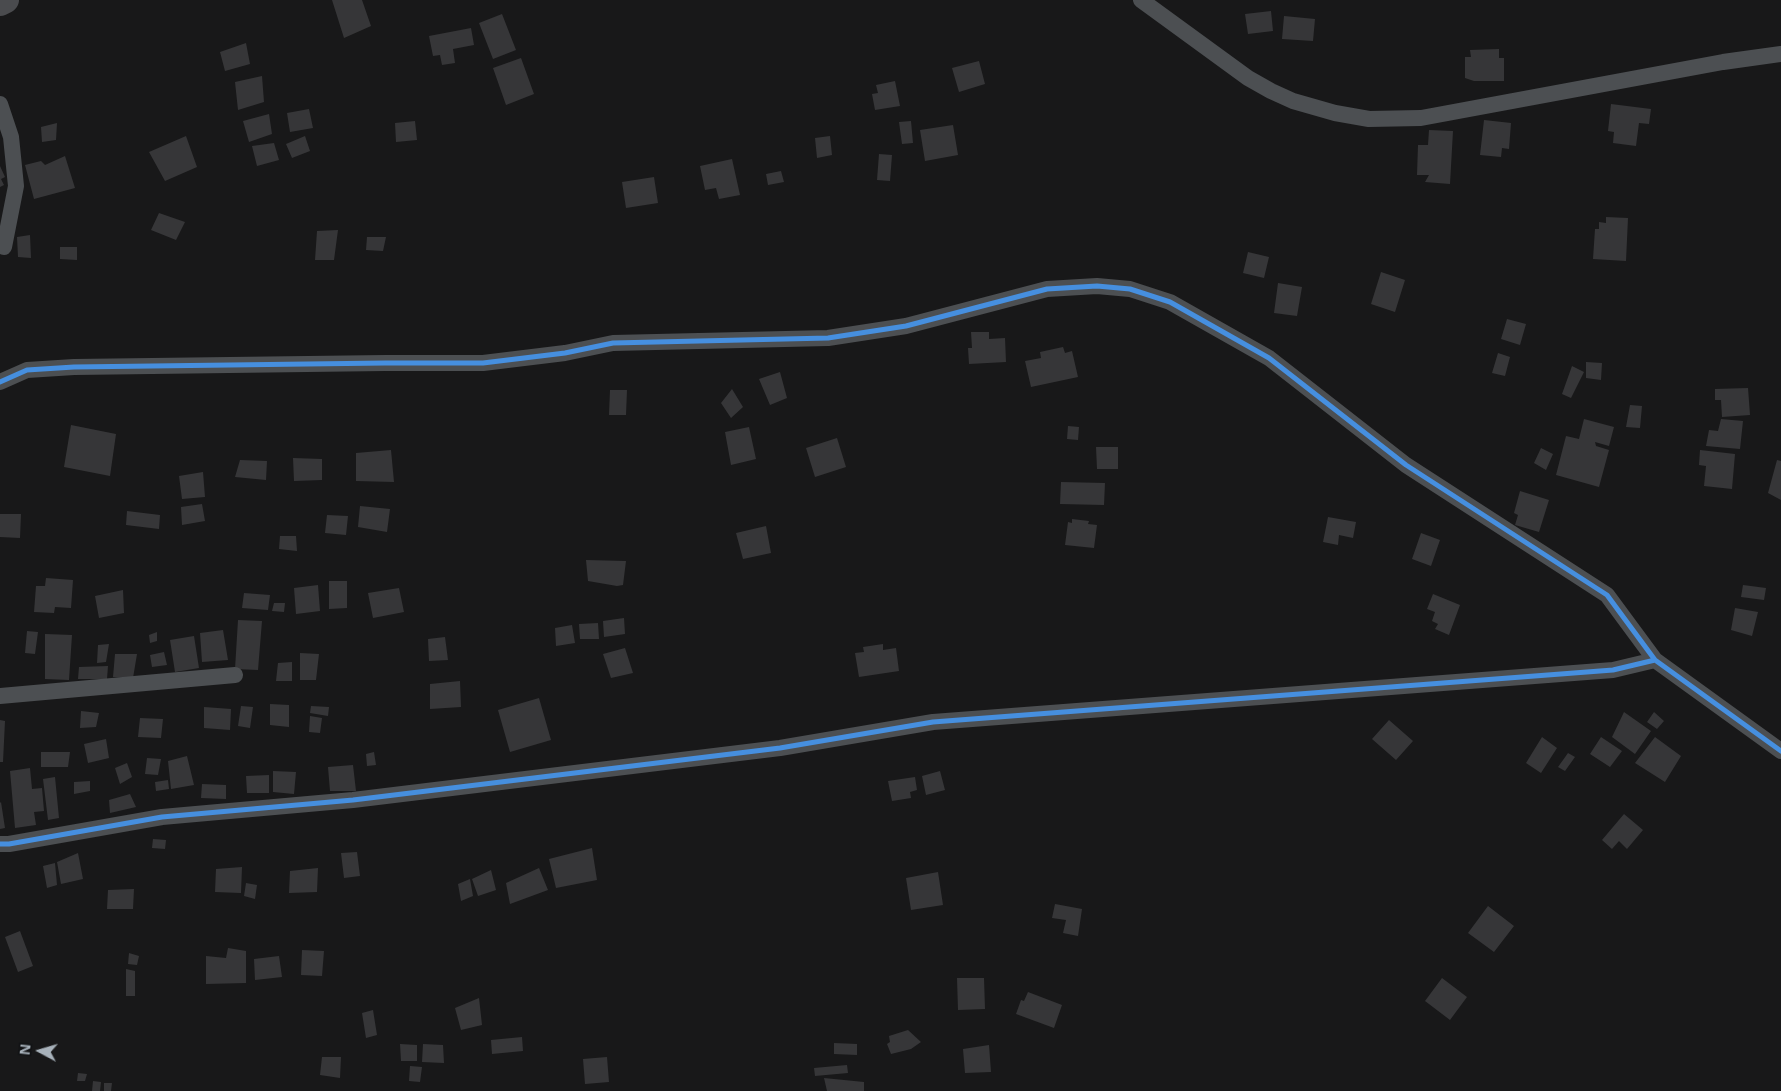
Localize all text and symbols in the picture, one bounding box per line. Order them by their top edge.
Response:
north arrow [15,1026,65,1076]
text: N [15,1043,35,1056]

